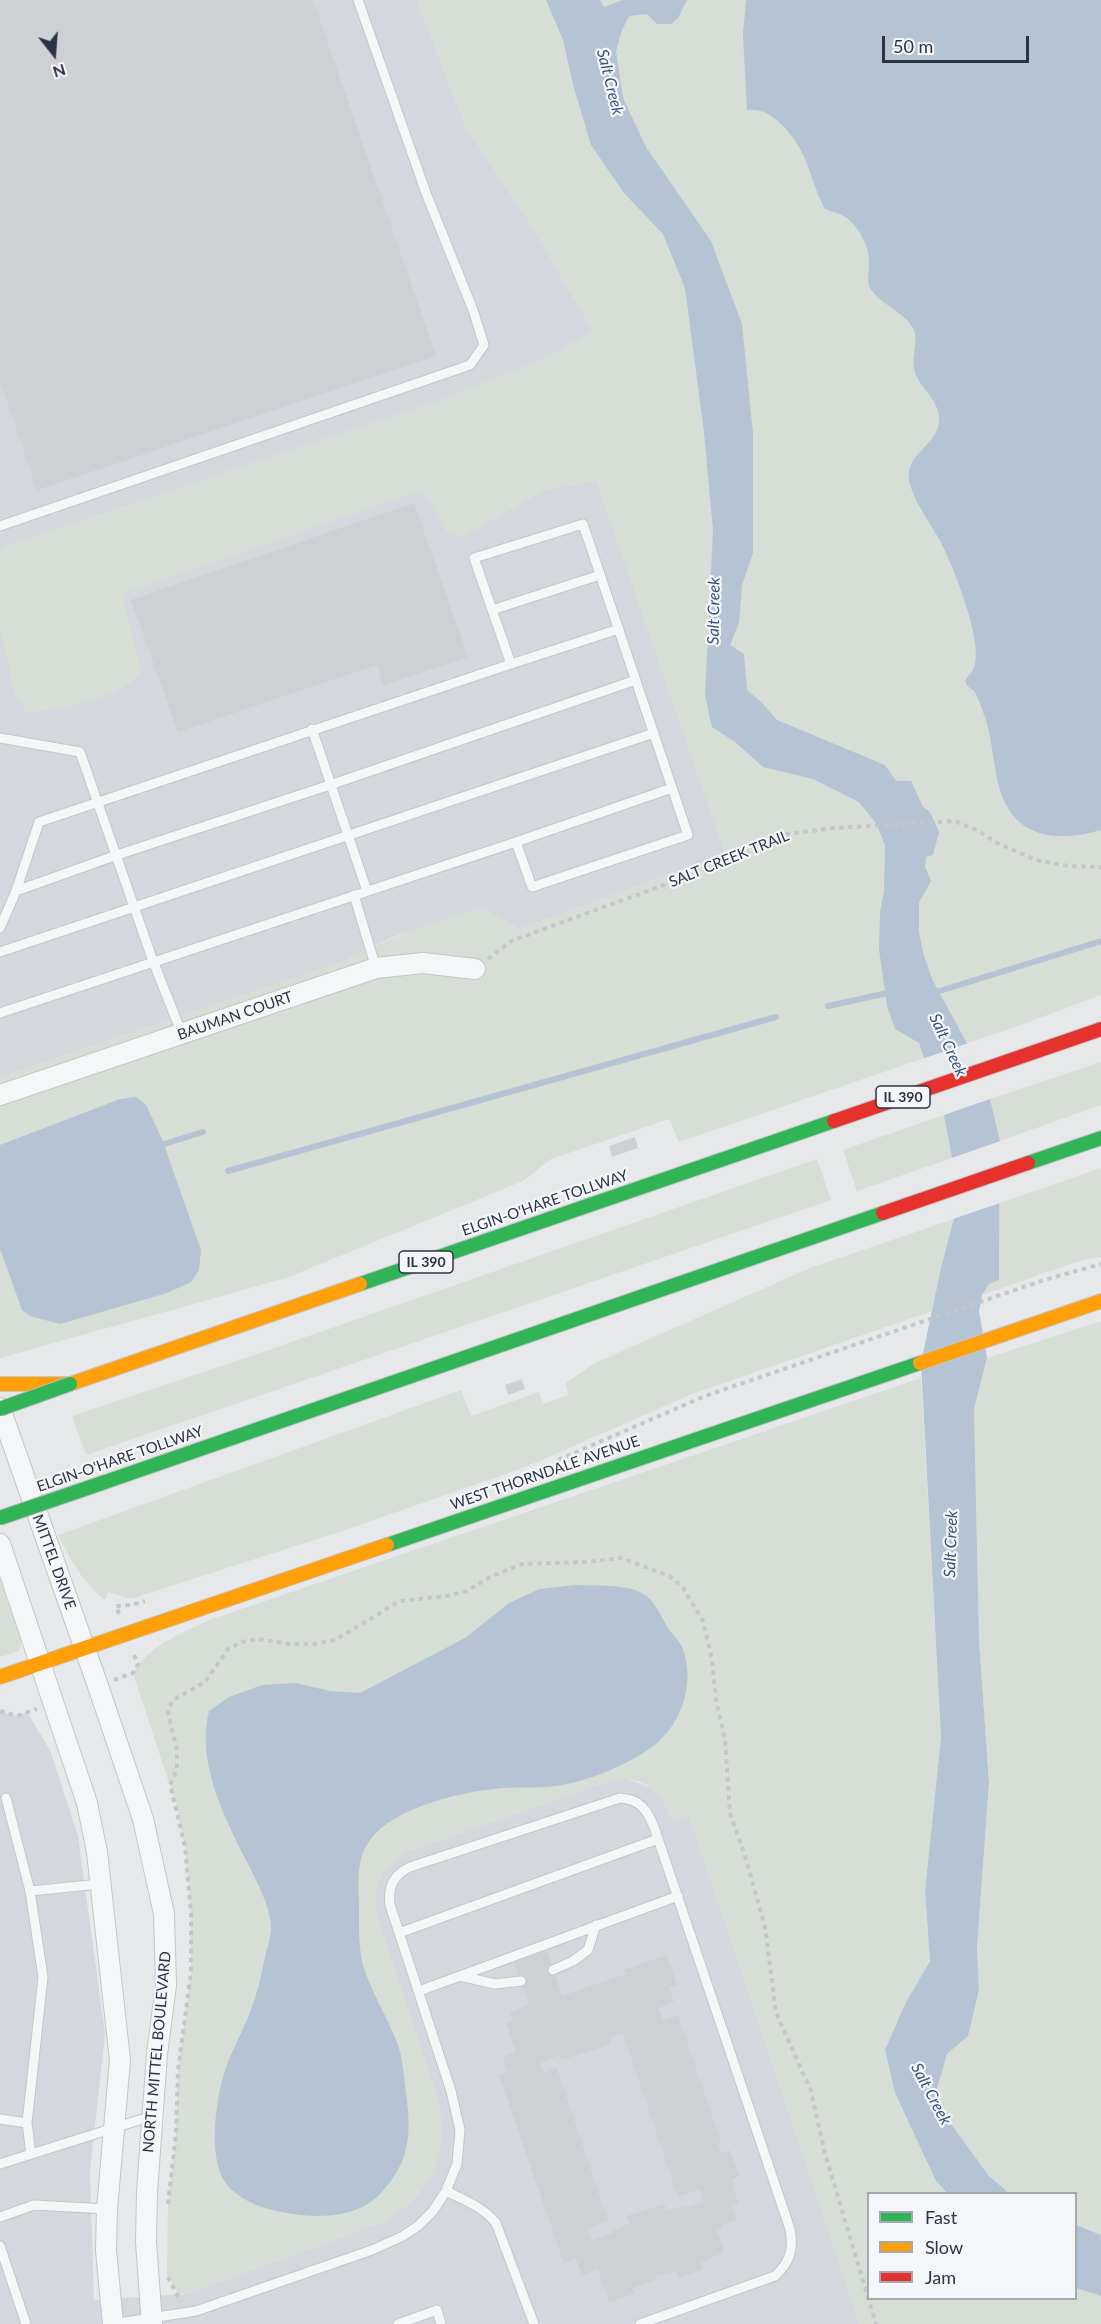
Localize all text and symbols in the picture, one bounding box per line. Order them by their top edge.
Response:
north arrow [24,24,84,84]
scale bar [885,24,1032,62]
text: 50 m [893,35,933,57]
water label: Salt Creek [593,47,627,117]
text: N [51,61,68,83]
water label: Salt Creek [704,577,724,645]
street label: SALT CREEK TRAIL [666,827,792,891]
street label: BAUMAN COURT [175,988,295,1044]
water label: Salt Creek [925,1010,971,1080]
road number: IL 390 [876,1086,930,1108]
street label: ELGIN-O'HARE TOLLWAY [459,1166,631,1240]
road number: IL 390 [399,1251,453,1273]
street label: ELGIN-O'HARE TOLLWAY [34,1422,206,1496]
street label: WEST THORNDALE AVENUE [448,1432,642,1514]
water label: Salt Creek [940,1510,962,1578]
street label: MITTEL DRIVE [28,1512,80,1612]
street label: NORTH MITTEL BOULEVARD [139,1951,175,2153]
water label: Salt Creek [907,2060,955,2128]
legend [867,2192,1077,2300]
text: Fast [925,2206,957,2228]
text: Slow [925,2236,963,2258]
text: Jam [925,2266,956,2288]

